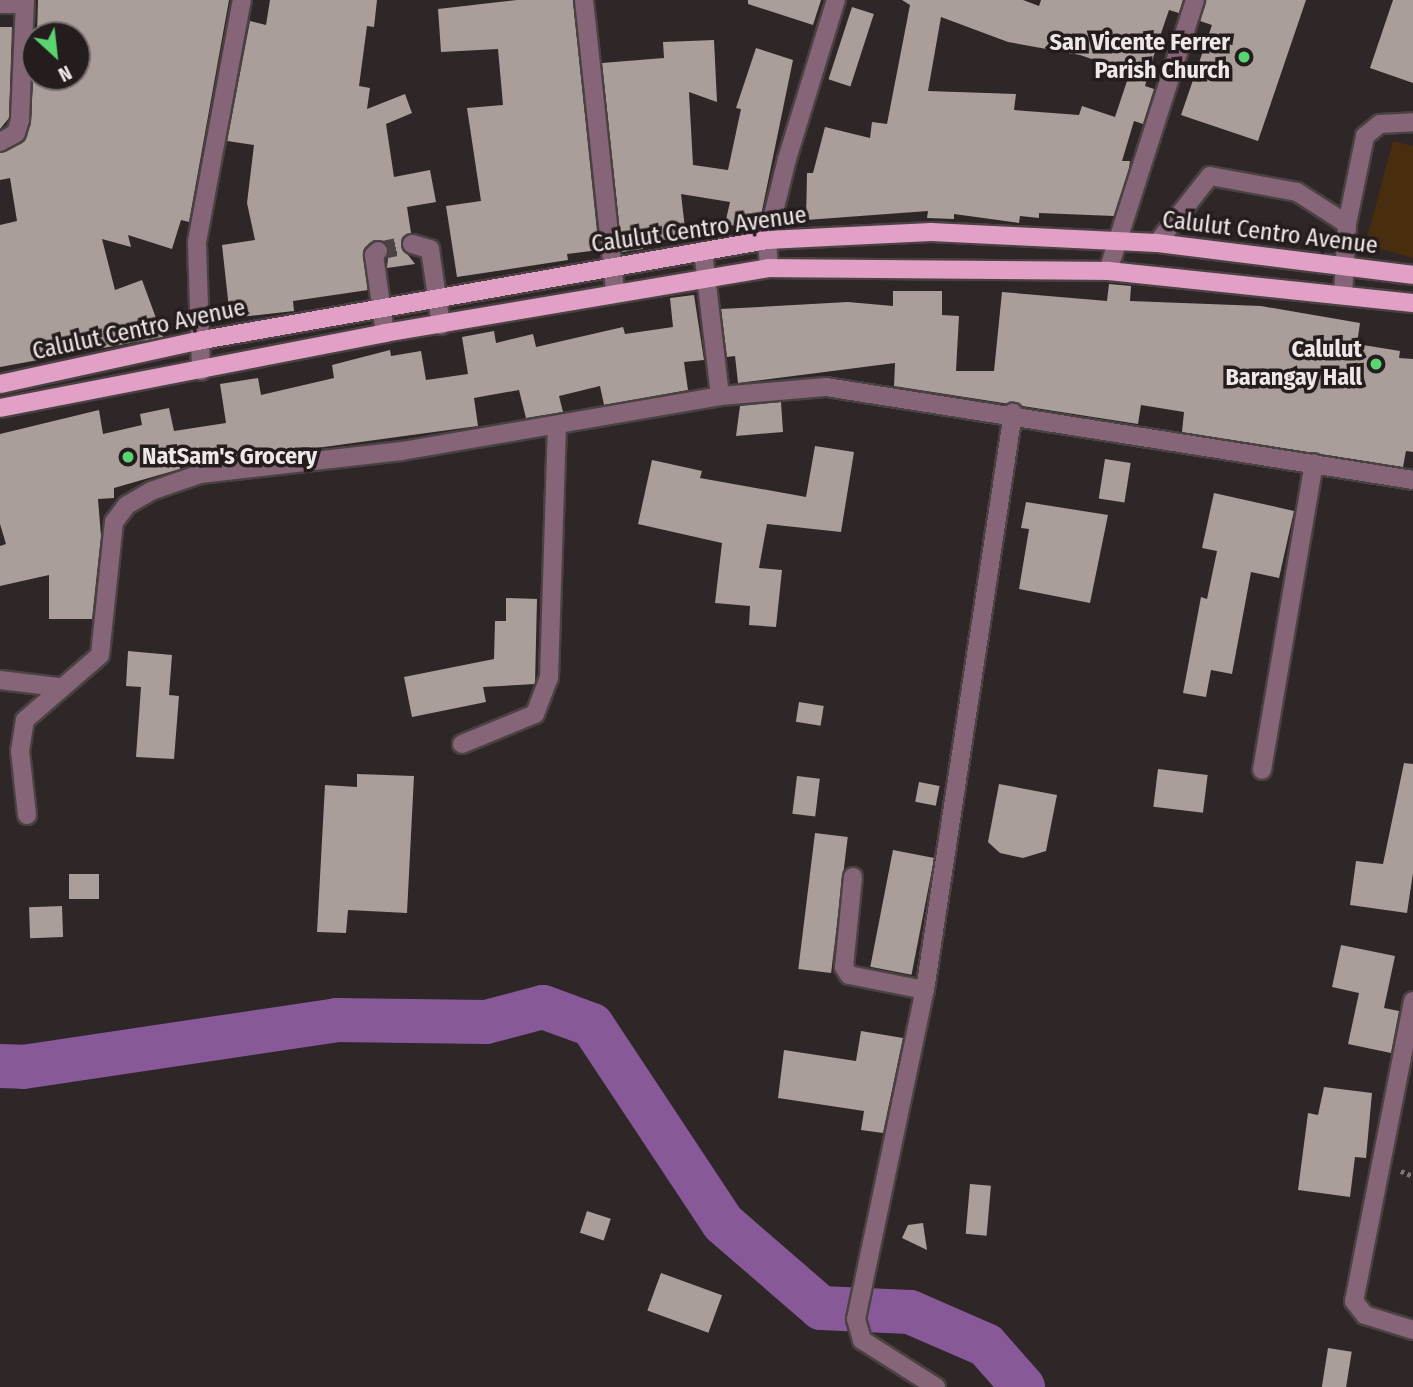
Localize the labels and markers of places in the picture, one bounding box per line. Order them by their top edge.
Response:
place label: San Vicente Ferrer Parish Church [1050,29,1230,85]
marker: San Vicente Ferrer Parish Church [1236,49,1252,65]
place label: Calulut Barangay Hall [1225,336,1362,392]
marker: Calulut Barangay Hall [1368,356,1384,372]
place label: NatSam's Grocery [142,443,317,471]
marker: NatSam's Grocery [120,449,136,465]

